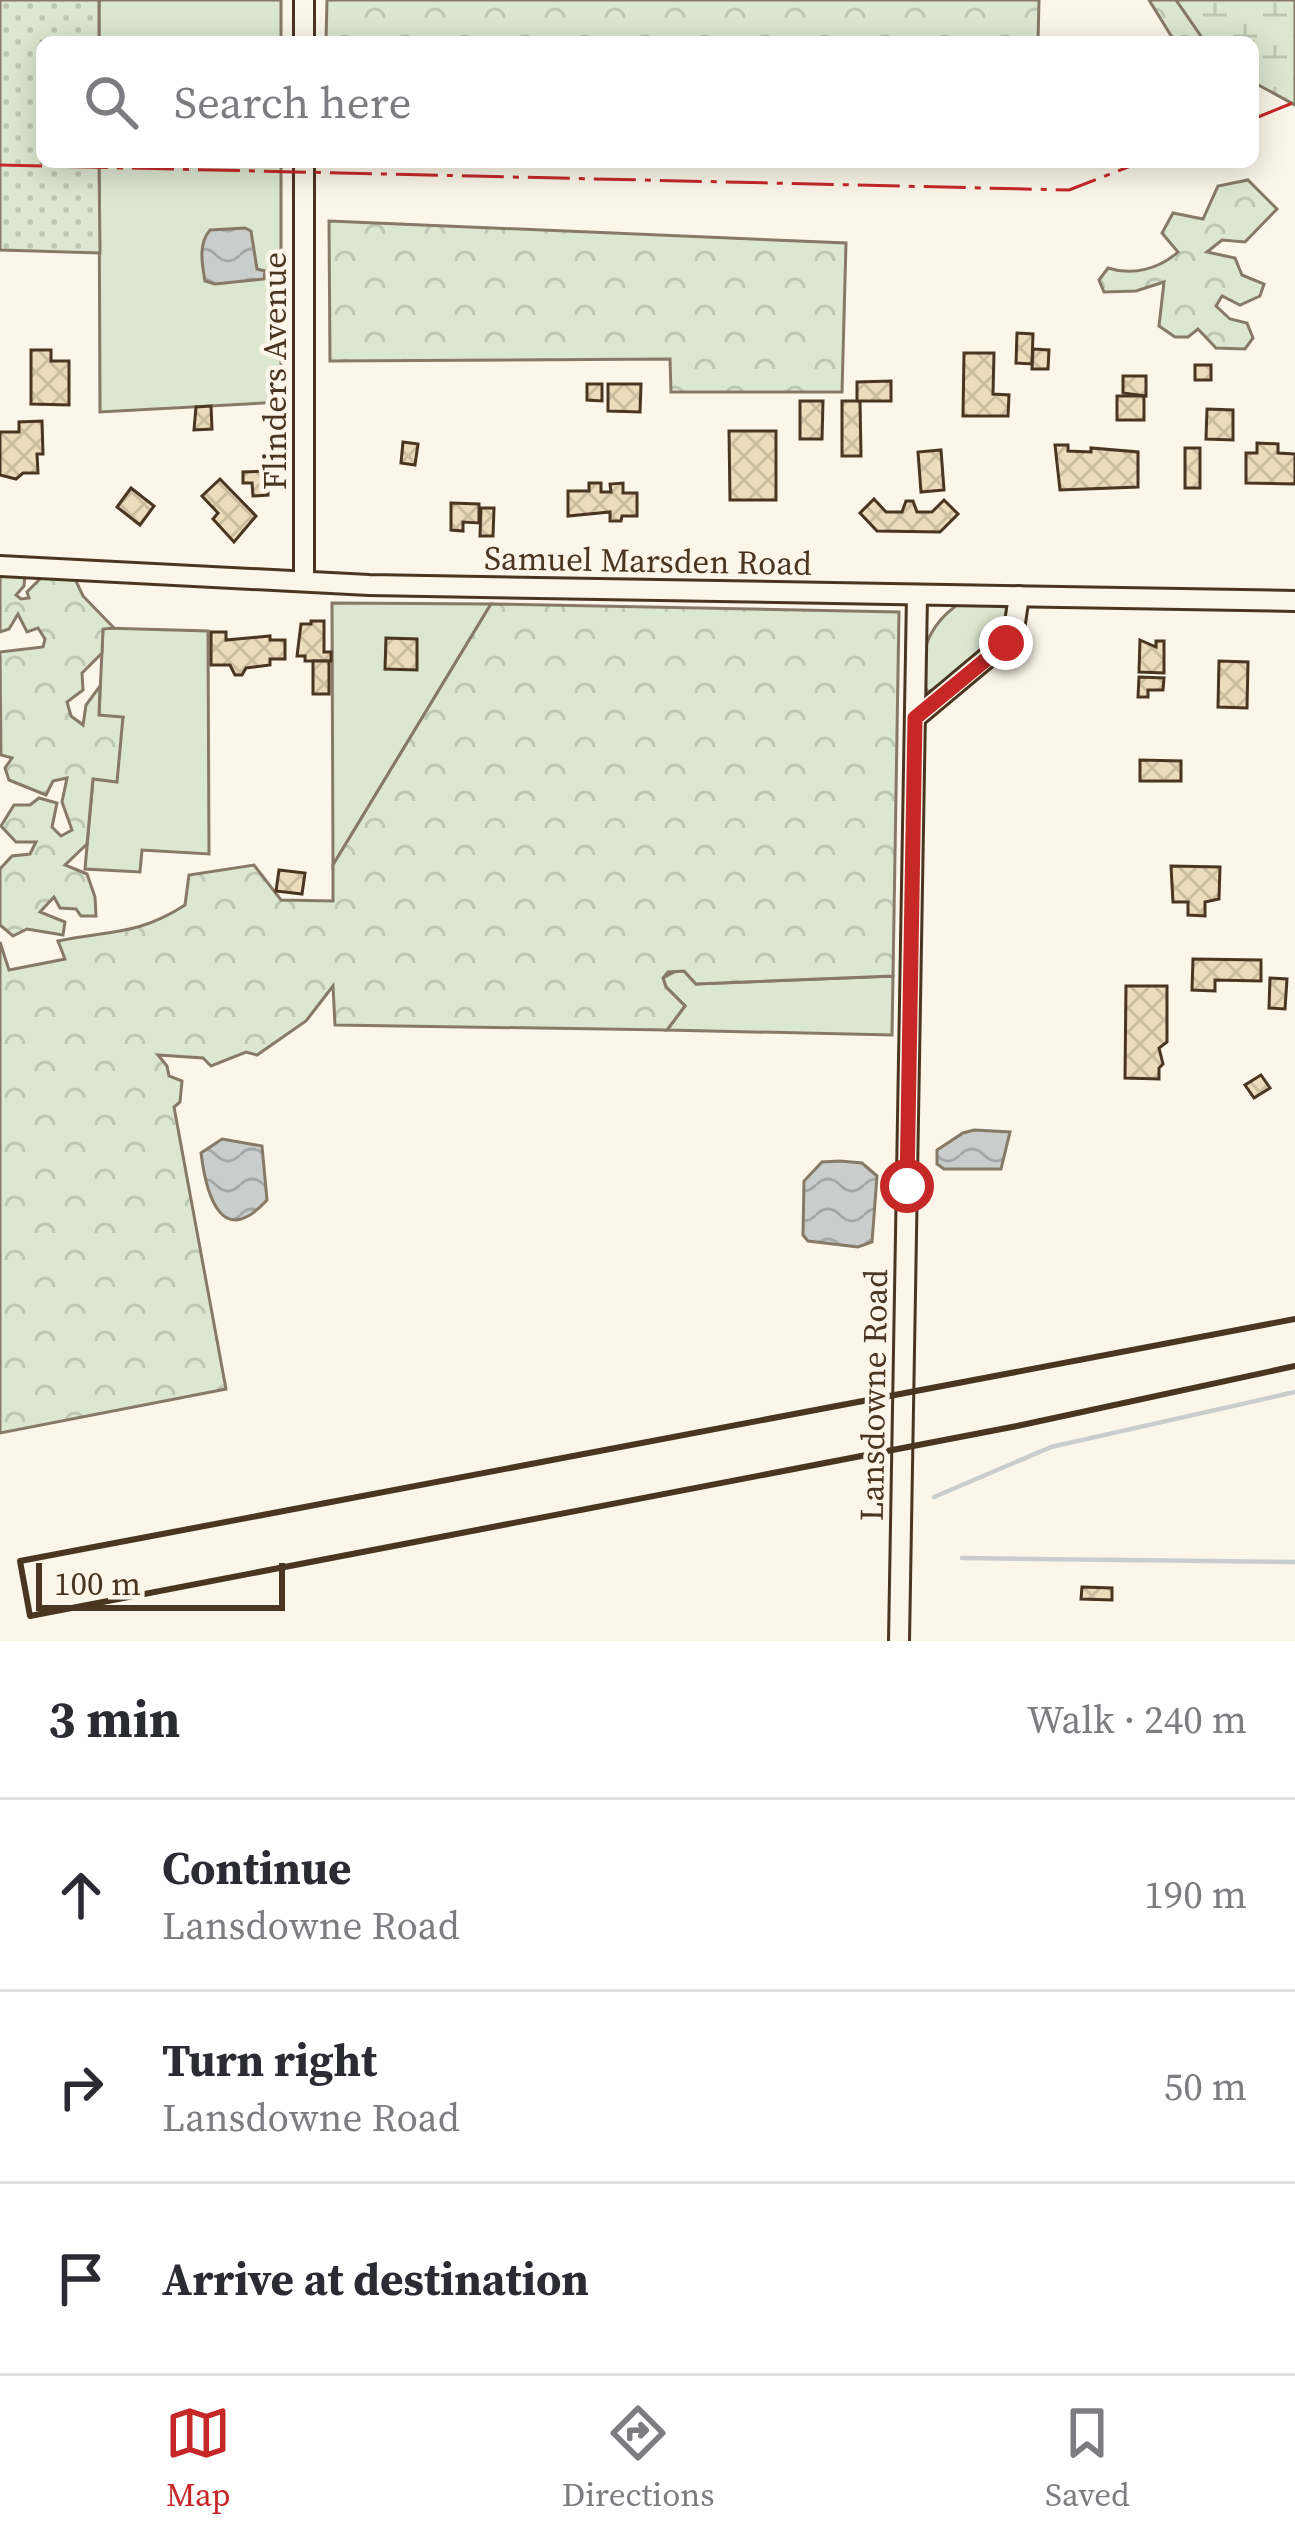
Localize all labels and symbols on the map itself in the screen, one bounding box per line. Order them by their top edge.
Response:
street label: Flinders Avenue [252,252,297,490]
street label: Samuel Marsden Road [484,535,813,586]
route end [979,616,1033,670]
route start [880,1159,934,1213]
street label: Lansdowne Road [849,1268,898,1521]
scale bar [36,1557,285,1610]

